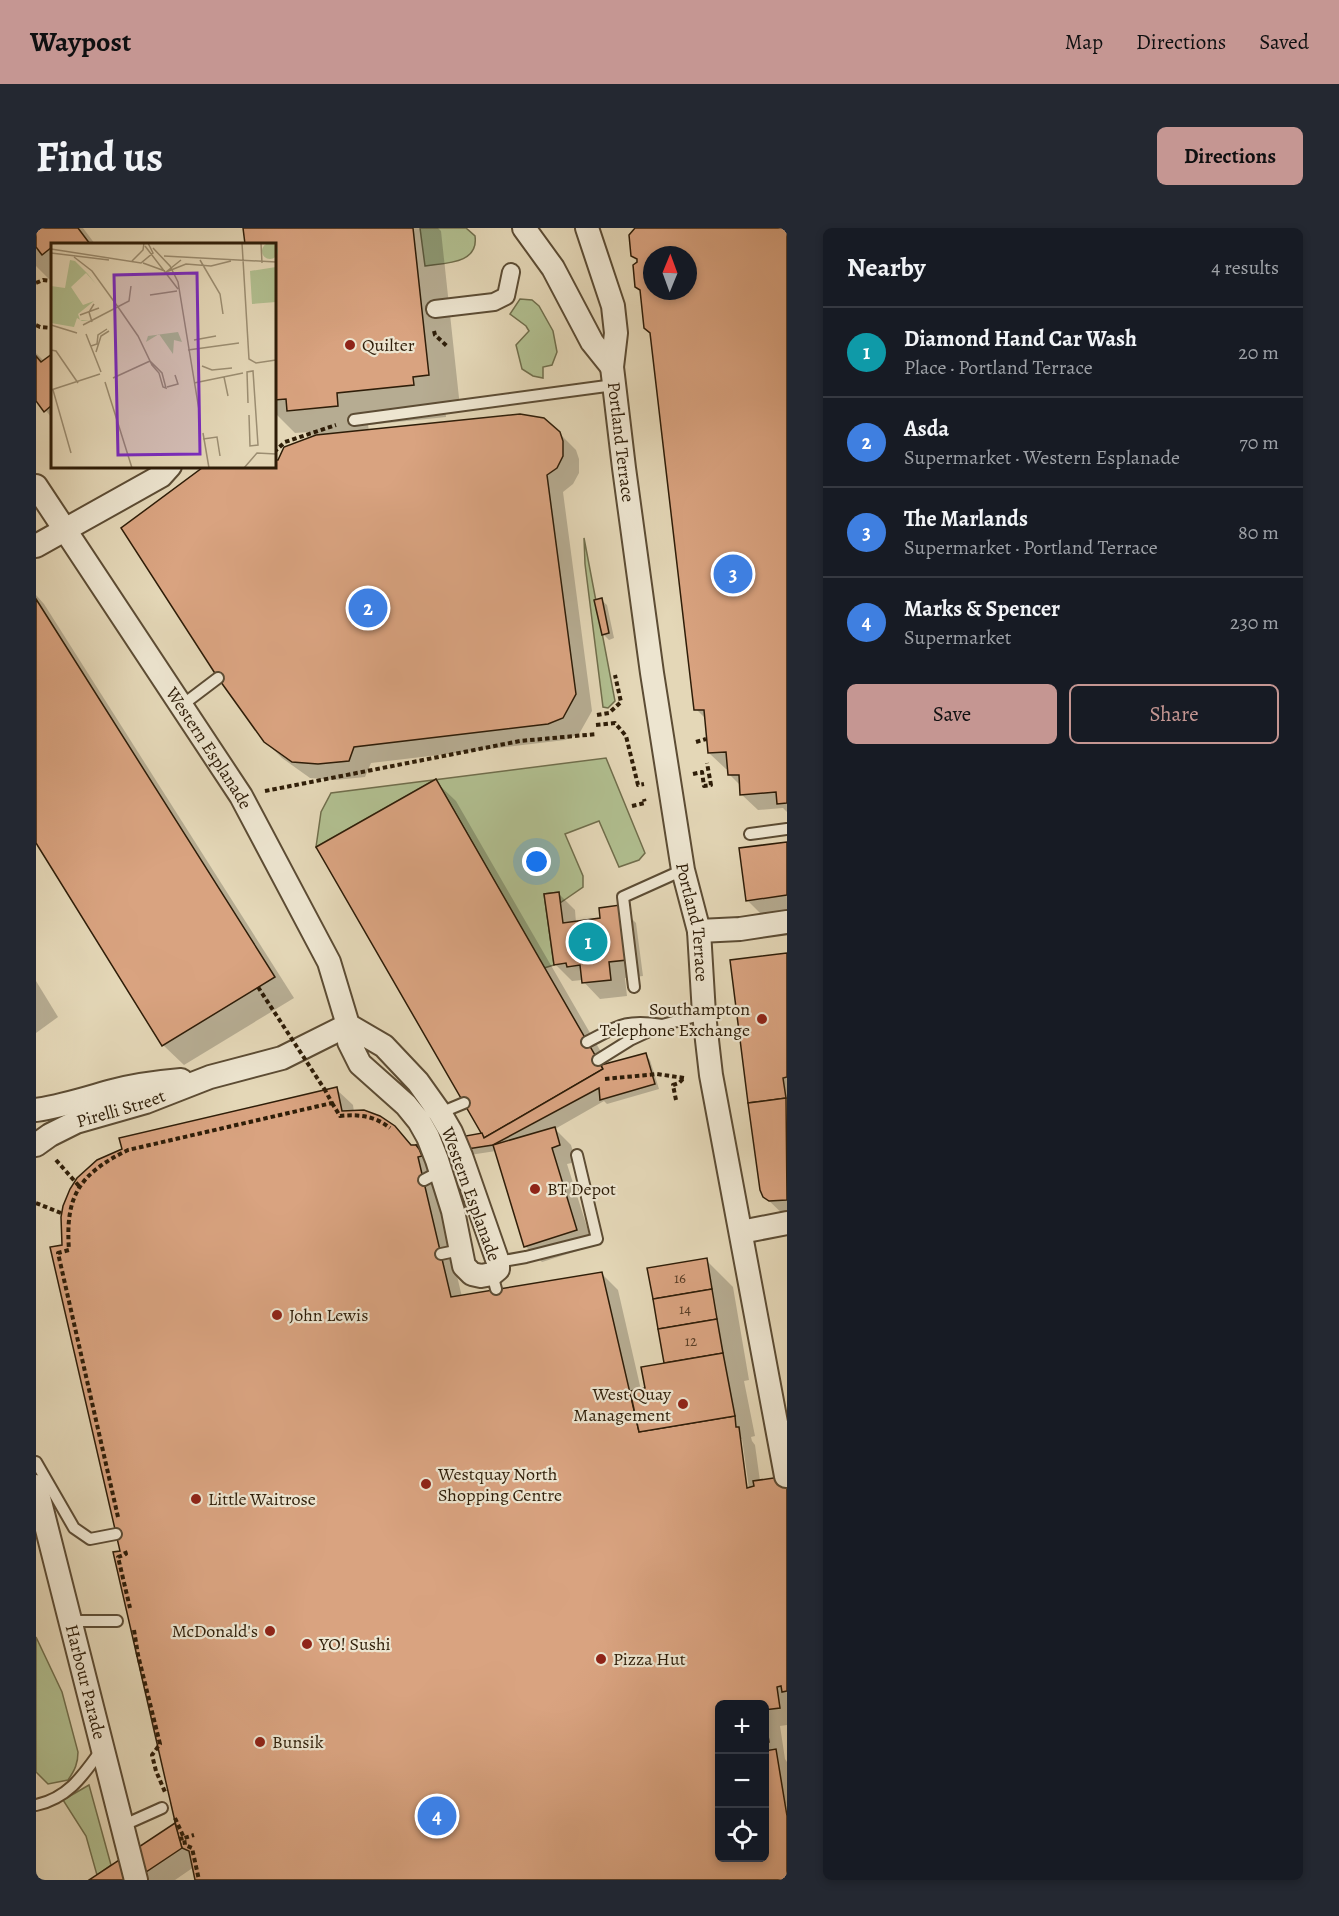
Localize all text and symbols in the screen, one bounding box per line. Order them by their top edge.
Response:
text: Waypost [30,23,131,61]
text: Map [1065,28,1103,56]
text: Directions [1136,28,1226,56]
text: Saved [1259,28,1309,56]
button: Directions [1157,127,1303,185]
text: Find us [36,128,163,185]
inset map [51,243,276,468]
north arrow [643,246,697,300]
text: Nearby [847,250,926,285]
text: 4 results [1211,254,1279,281]
text: Diamond Hand Car Wash [904,324,1137,354]
place label: Quilter [362,333,415,357]
marker: Quilter [343,338,357,352]
text: 1 [863,339,870,366]
text: 20 m [1238,339,1279,366]
text: Place · Portland Terrace [904,354,1093,381]
street label: Portland Terrace [602,380,641,504]
text: Asda [904,414,949,444]
text: 2 [862,429,871,456]
text: 70 m [1239,429,1279,456]
text: Supermarket · Western Esplanade [904,444,1180,471]
text: The Marlands [904,504,1028,534]
text: 3 [862,519,871,546]
text: 80 m [1238,519,1279,546]
text: Supermarket · Portland Terrace [904,534,1158,561]
pin: 3 [714,552,752,596]
pin: 2 [348,586,388,631]
text: Marks & Spencer [904,594,1060,624]
text: 4 [862,609,871,636]
text: 230 m [1230,609,1279,636]
text: Supermarket [904,624,1011,651]
street label: Western Esplanade [160,681,258,813]
button: Save [847,684,1057,744]
button: Share [1069,684,1279,744]
your location [522,847,551,876]
street label: Portland Terrace [670,861,714,982]
pin: 1 [568,920,608,964]
place label: Southampton Telephone Exchange [600,997,750,1042]
marker: Southampton Telephone Exchange [755,1012,769,1026]
street label: Pirelli Street [74,1084,169,1133]
street label: Western Esplanade [435,1123,506,1264]
place label: BT Depot [547,1177,616,1201]
marker: BT Depot [528,1182,542,1196]
house number: 16 [674,1268,686,1288]
house number: 14 [679,1299,691,1319]
place label: John Lewis [289,1303,368,1327]
marker: John Lewis [270,1308,284,1322]
house number: 12 [685,1331,697,1351]
place label: West Quay Management [573,1382,672,1427]
marker: West Quay Management [676,1397,690,1411]
place label: Westquay North Shopping Centre [437,1462,562,1507]
marker: Westquay North Shopping Centre [419,1477,433,1491]
place label: Little Waitrose [208,1487,316,1511]
marker: Little Waitrose [189,1492,203,1506]
place label: McDonald's [172,1619,258,1643]
street label: Harbour Parade [60,1622,112,1742]
marker: McDonald's [263,1624,277,1638]
place label: YO! Sushi [318,1632,391,1656]
marker: YO! Sushi [300,1637,314,1651]
place label: Pizza Hut [613,1647,686,1671]
marker: Pizza Hut [594,1652,608,1666]
map controls [715,1700,769,1862]
button: + [715,1700,769,1754]
place label: Bunsik [272,1730,324,1754]
marker: Bunsik [253,1735,267,1749]
button: − [715,1754,769,1808]
pin: 4 [418,1794,456,1838]
button: locate [715,1808,769,1862]

